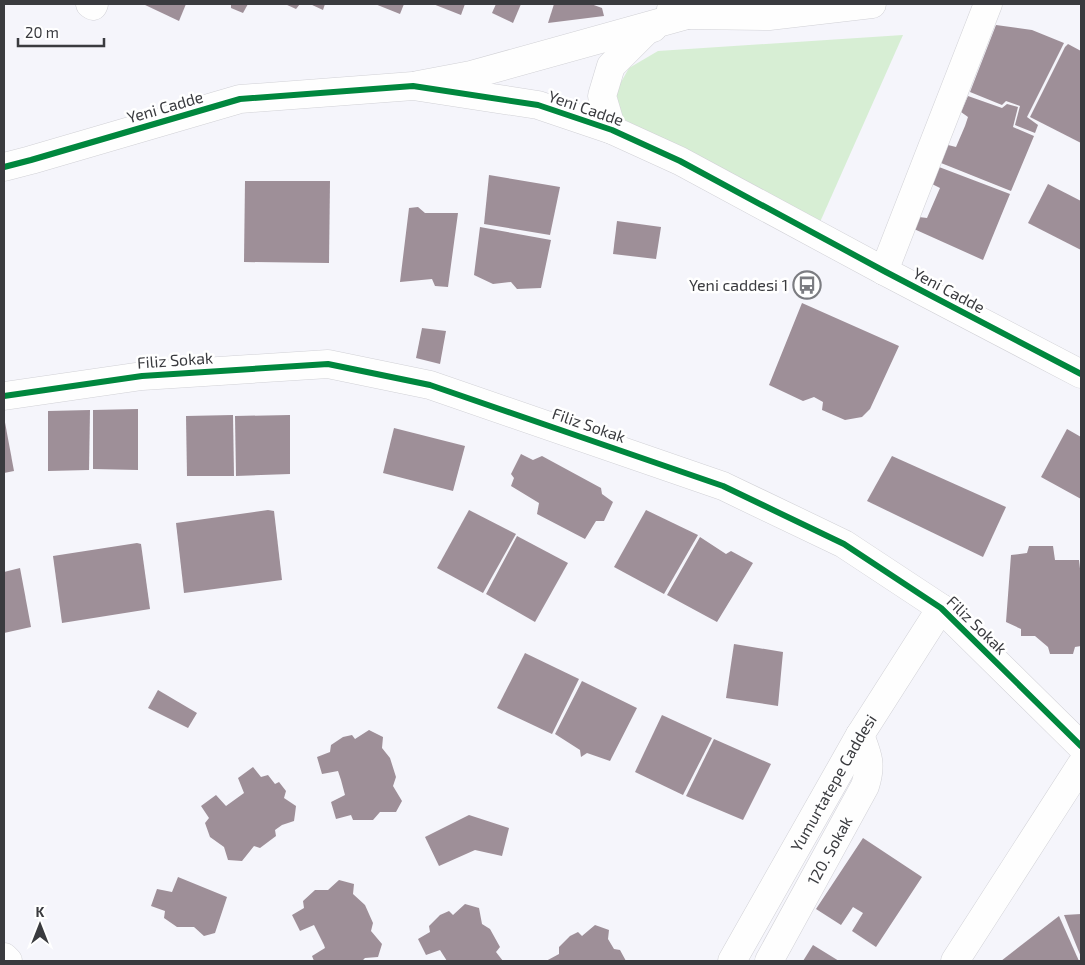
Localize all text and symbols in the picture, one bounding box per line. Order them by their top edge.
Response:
scale bar [18,15,104,47]
text: 20 m [25,23,59,41]
street label: Yeni Cadde [546,86,626,129]
street label: Yeni Cadde [125,87,205,126]
street label: Yeni Cadde [910,263,988,316]
bus stop icon: Yeni caddesi 1 [792,270,822,300]
place label: Yeni caddesi 1 [689,275,788,294]
street label: Filiz Sokak [136,347,214,372]
street label: Filiz Sokak [550,403,628,446]
street label: Filiz Sokak [943,591,1011,658]
street label: Yumurtatepe Caddesi [786,710,880,854]
street label: 120. Sokak [803,813,856,888]
north arrow [15,900,65,950]
text: K [36,903,45,920]

